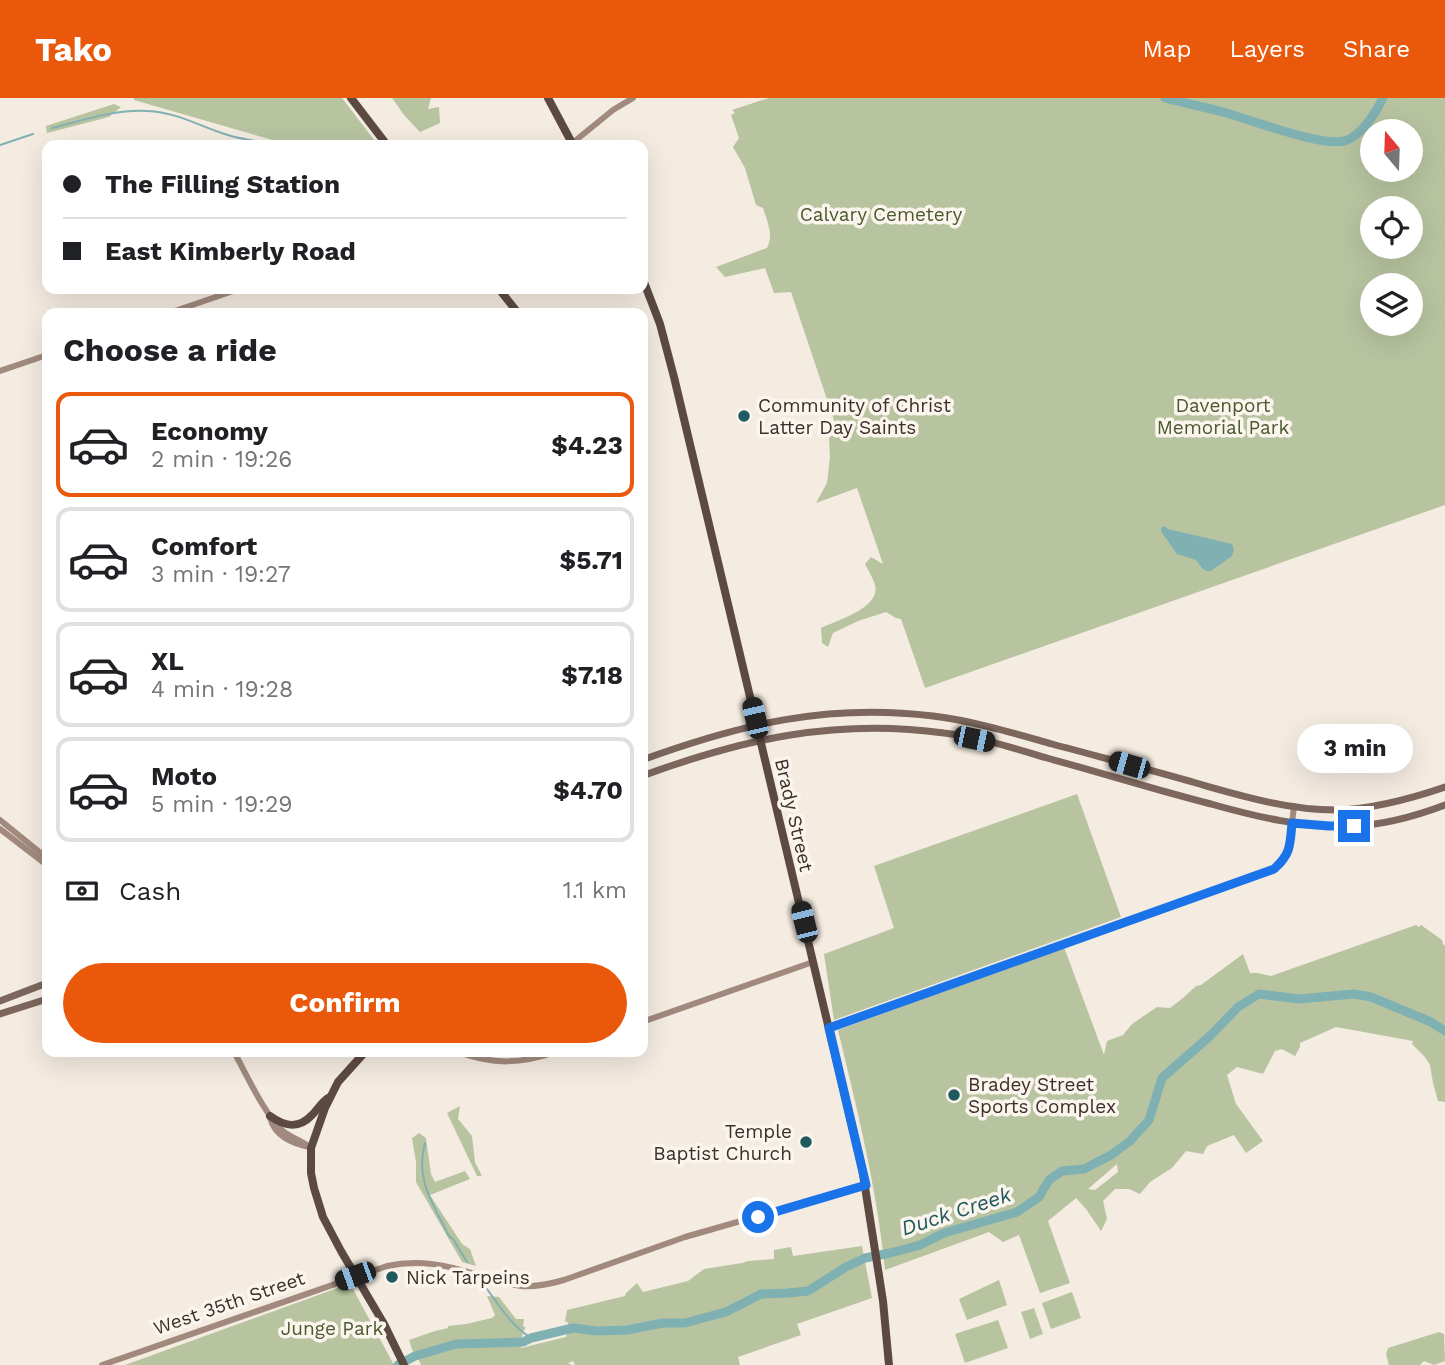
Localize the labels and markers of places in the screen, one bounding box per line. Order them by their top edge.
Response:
place label: Community of Christ Latter Day Saints [758,394,951,439]
marker: Community of Christ Latter Day Saints [736,408,752,424]
place label: Bradey Street Sports Complex [968,1073,1116,1118]
marker: Bradey Street Sports Complex [946,1087,962,1103]
place label: Temple Baptist Church [653,1120,792,1165]
marker: Temple Baptist Church [798,1134,814,1150]
place label: Nick Tarpeins [406,1266,530,1289]
marker: Nick Tarpeins [384,1269,400,1285]

